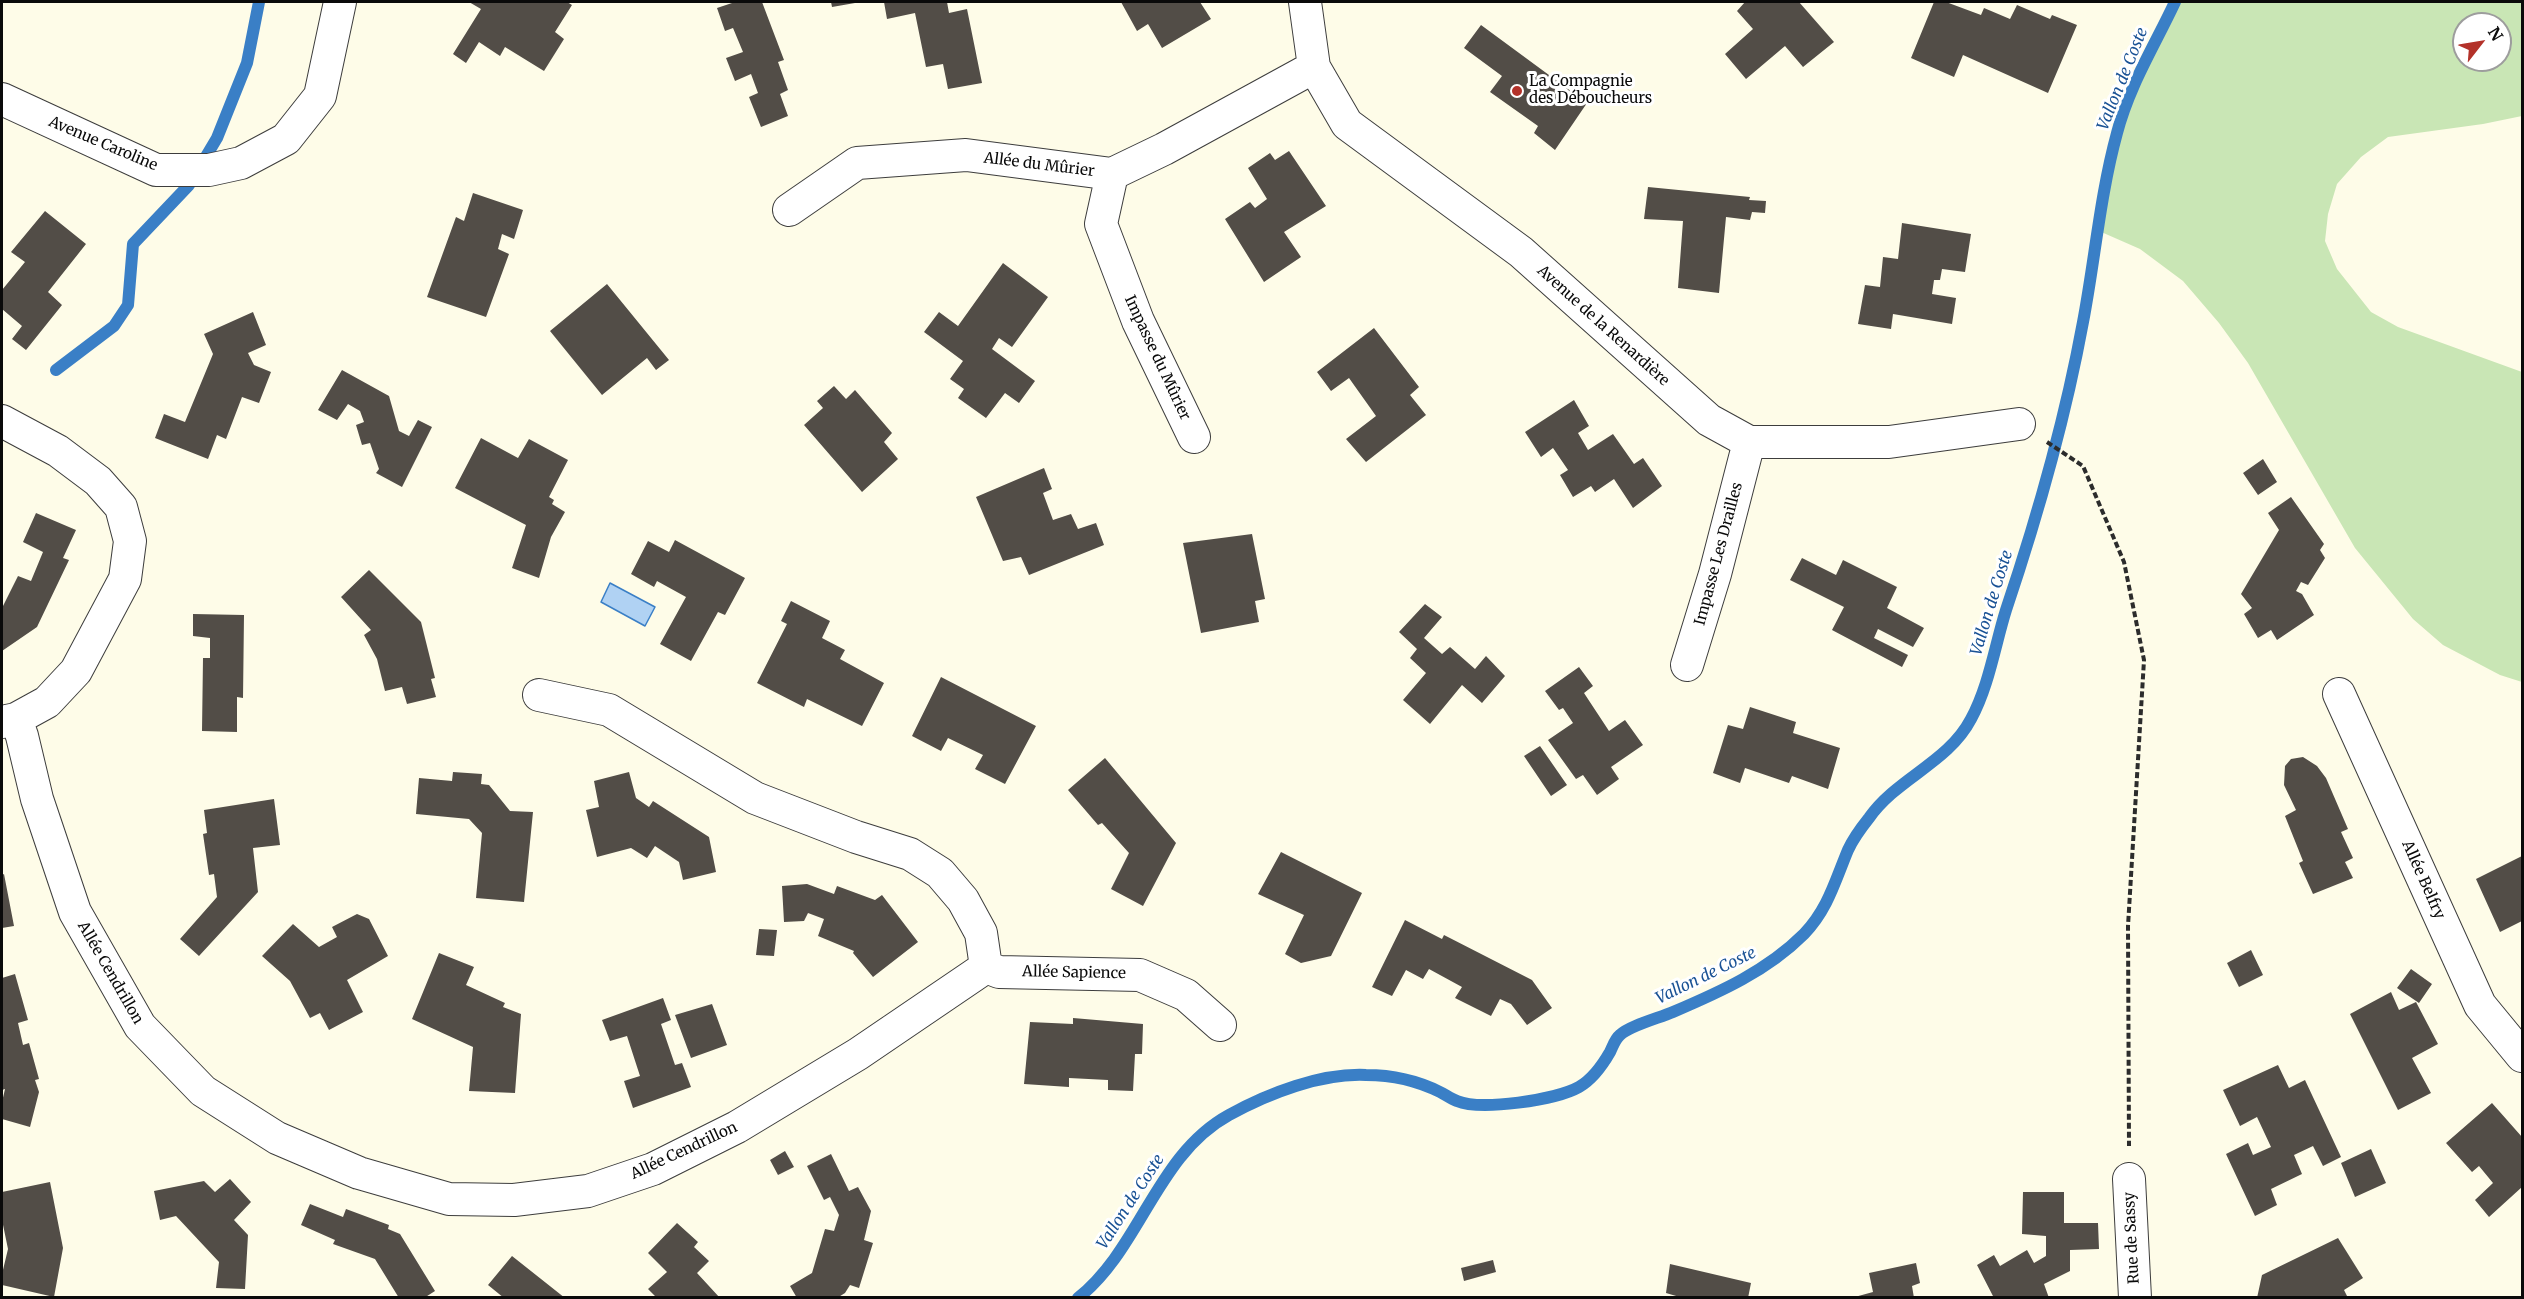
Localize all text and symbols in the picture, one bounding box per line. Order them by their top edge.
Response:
north arrow [2452,12,2512,72]
text: N [2484,23,2508,44]
water label: Vallon de Coste [2094,25,2152,133]
place label: La Compagnie des Déboucheurs [1529,73,1652,108]
marker: La Compagnie des Déboucheurs [1510,84,1524,98]
street label: Avenue Caroline [46,113,160,175]
street label: Allée du Mûrier [983,149,1095,181]
street label: Avenue de la Renardière [1533,262,1673,390]
street label: Impasse du Mûrier [1120,293,1194,423]
street label: Impasse Les Drailles [1691,481,1747,627]
water label: Vallon de Coste [1967,548,2017,658]
street label: Allée Belfry [2398,838,2448,922]
street label: Allée Cendrillon [73,918,147,1028]
water label: Vallon de Coste [1653,943,1759,1009]
street label: Allée Sapience [1022,963,1126,983]
street label: Allée Cendrillon [628,1118,740,1184]
water label: Vallon de Coste [1093,1151,1169,1253]
street label: Rue de Sassy [2121,1192,2143,1284]

